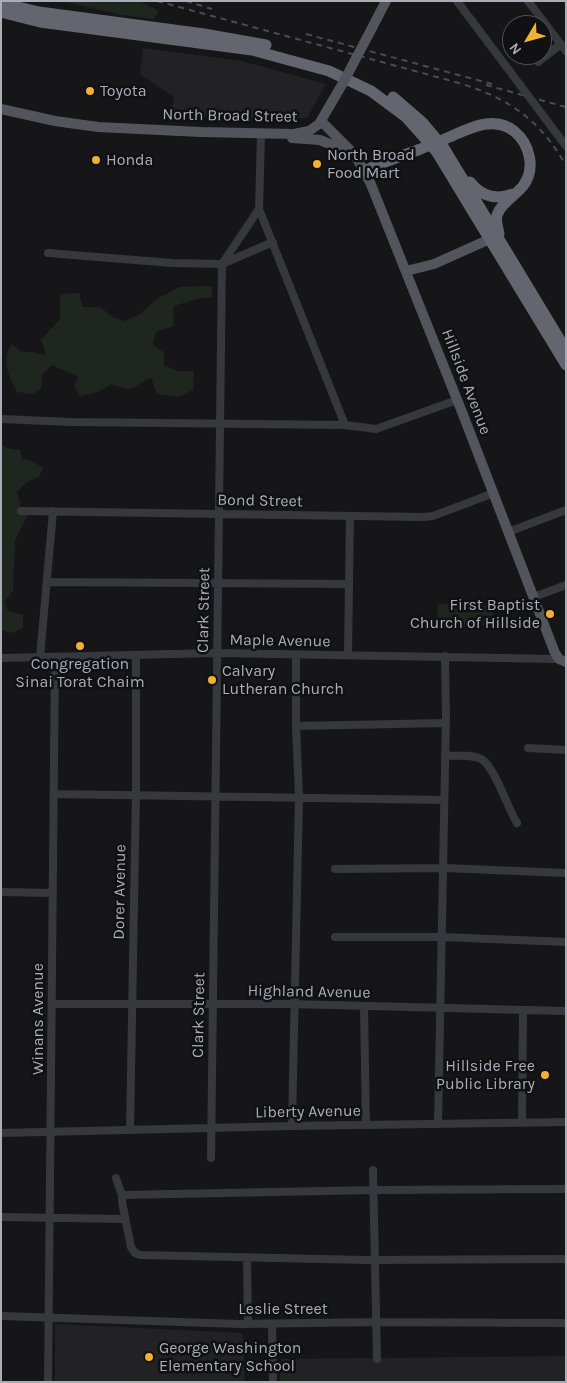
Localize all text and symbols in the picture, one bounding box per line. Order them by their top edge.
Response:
north arrow [502,15,552,65]
text: N [506,40,525,58]
place label: Toyota [100,81,147,101]
marker: Toyota [84,85,96,97]
street label: North Broad Street [162,105,298,127]
place label: North Broad Food Mart [327,145,415,183]
place label: Honda [106,150,153,170]
marker: Honda [90,154,102,166]
marker: North Broad Food Mart [311,158,323,170]
street label: Hillside Avenue [437,326,495,438]
street label: Bond Street [217,491,303,511]
street label: Clark Street [194,567,214,653]
place label: First Baptist Church of Hillside [410,595,540,633]
marker: First Baptist Church of Hillside [544,608,556,620]
street label: Maple Avenue [229,631,331,651]
marker: Congregation Sinai Torat Chaim [74,640,86,652]
place label: Congregation Sinai Torat Chaim [15,654,145,692]
place label: Calvary Lutheran Church [222,661,344,699]
marker: Calvary Lutheran Church [206,674,218,686]
street label: Dorer Avenue [110,844,130,940]
street label: Winans Avenue [28,963,48,1075]
street label: Clark Street [189,972,209,1058]
street label: Highland Avenue [247,981,371,1003]
place label: Hillside Free Public Library [436,1056,535,1094]
marker: Hillside Free Public Library [539,1069,551,1081]
street label: Liberty Avenue [255,1101,361,1123]
street label: Leslie Street [238,1299,328,1319]
place label: George Washington Elementary School [159,1338,301,1376]
marker: George Washington Elementary School [143,1351,155,1363]

